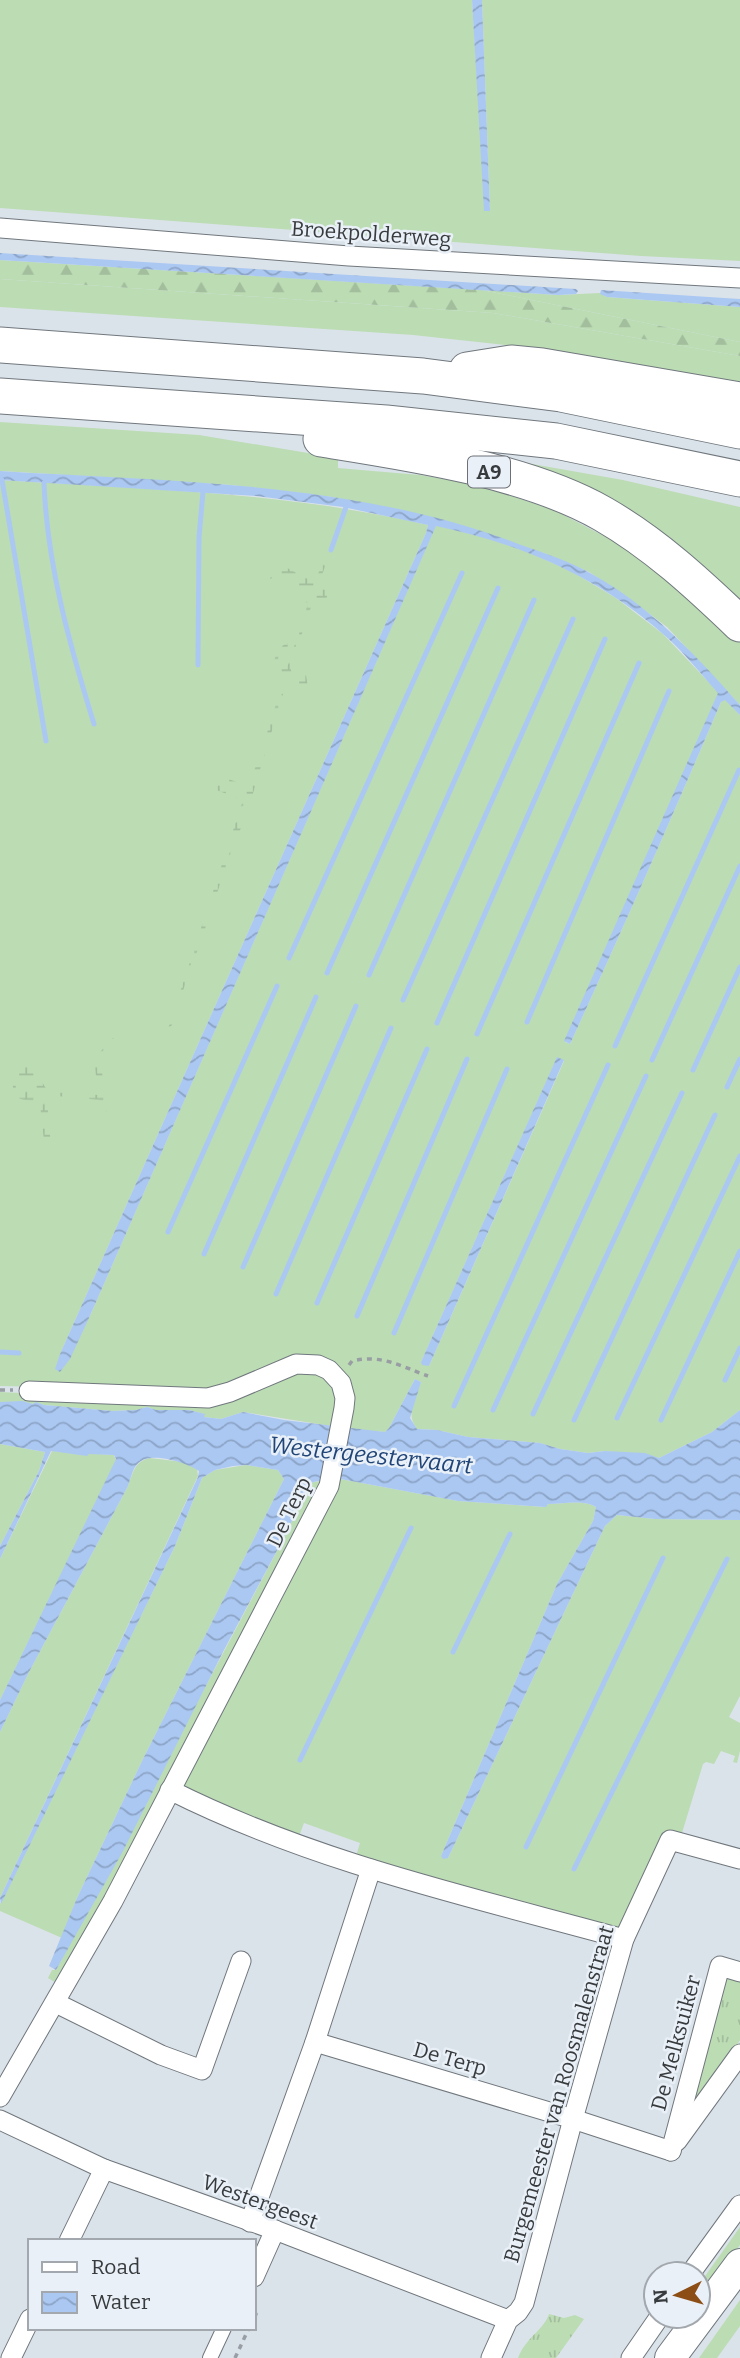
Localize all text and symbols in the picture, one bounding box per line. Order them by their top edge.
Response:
street label: Broekpolderweg [290,215,452,253]
road number: A9 [468,457,510,488]
water label: Westergeestervaart [268,1430,475,1480]
street label: De Terp [261,1473,317,1551]
street label: Burgemeester van Roosmalenstraat [498,1922,620,2266]
street label: De Melksuiker [645,1972,707,2114]
street label: De Terp [410,2036,490,2082]
street label: Westergeest [199,2169,322,2235]
legend [28,2239,256,2330]
text: Road [91,2254,140,2280]
north arrow [642,2260,712,2330]
text: N [648,2288,673,2305]
text: Water [91,2289,150,2315]

